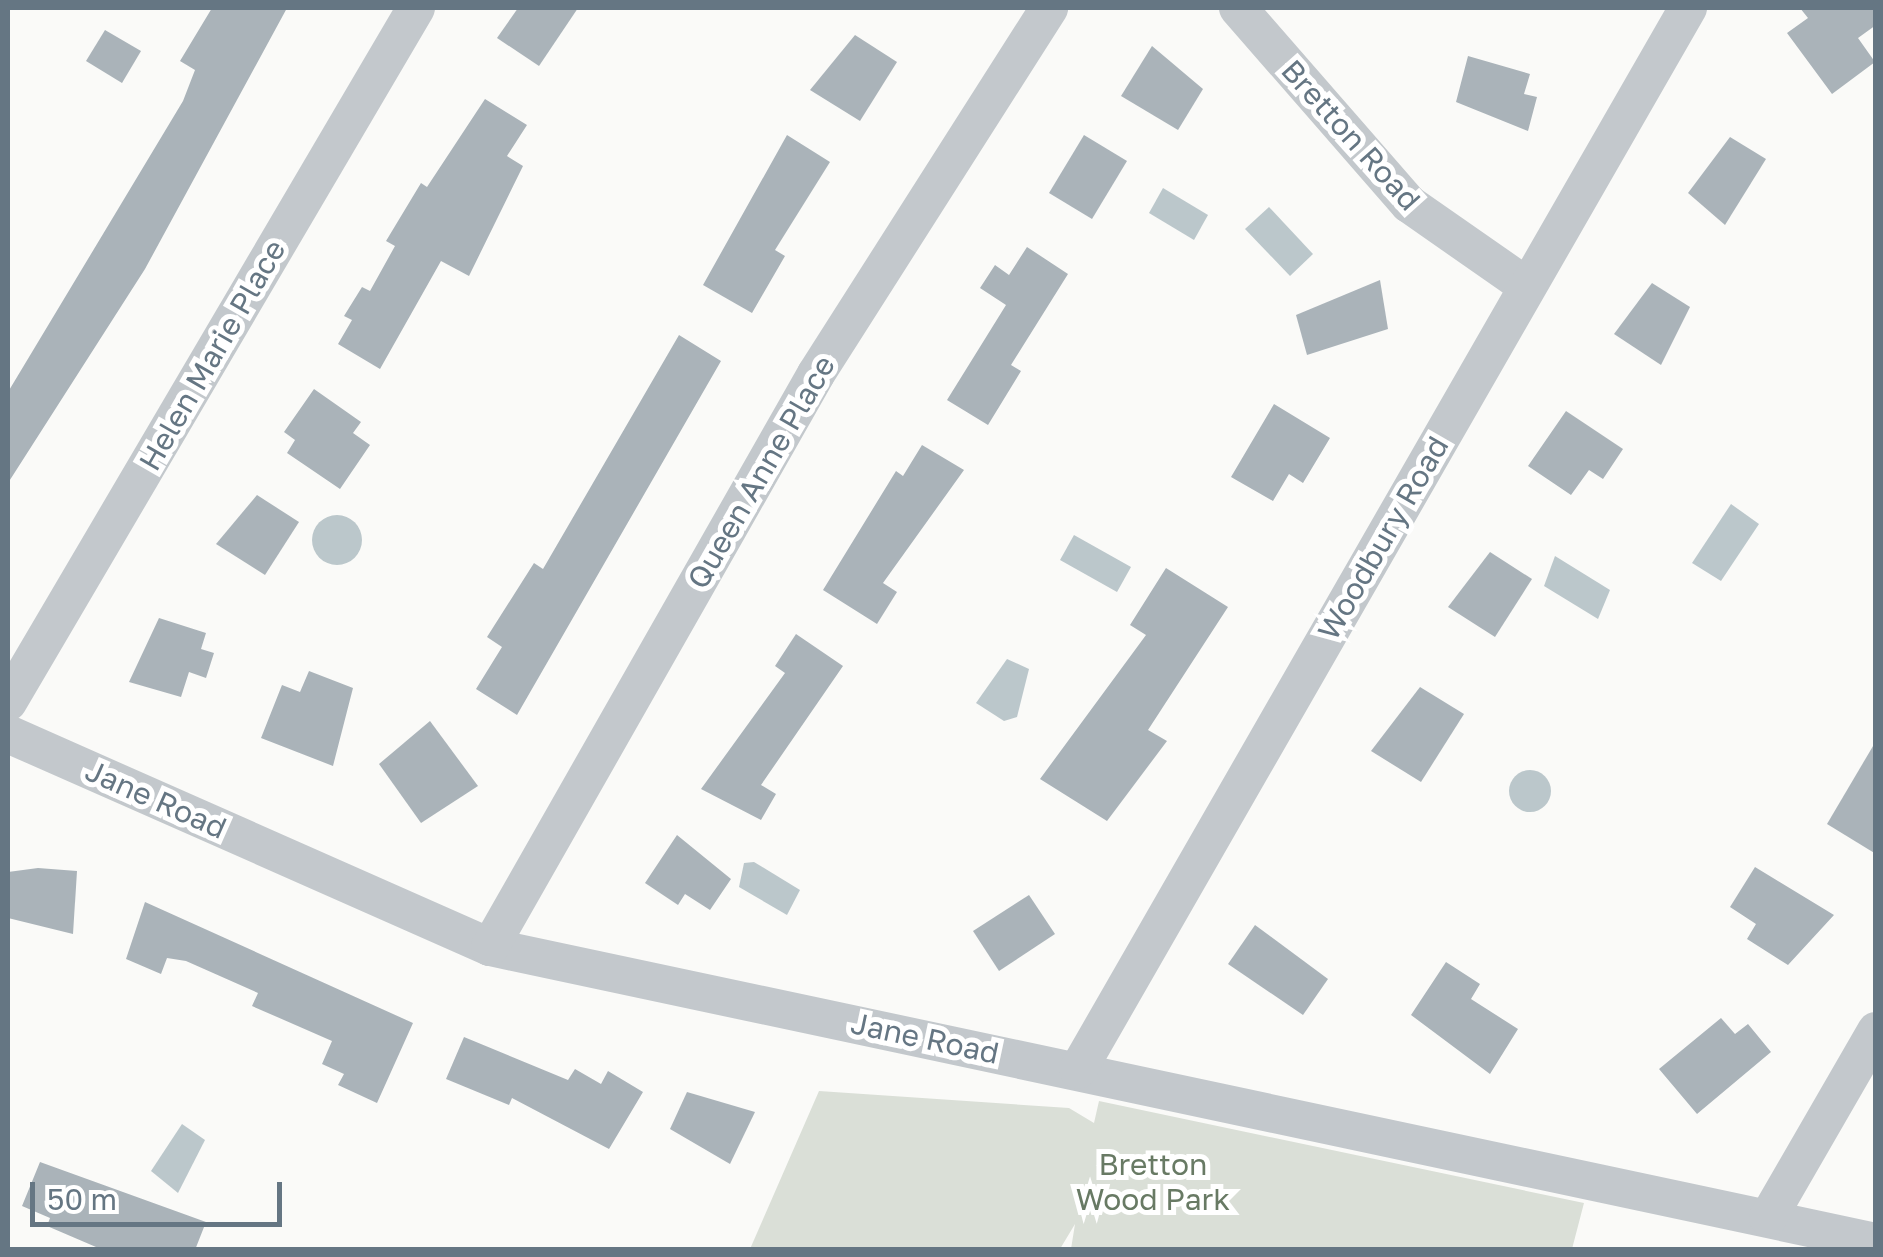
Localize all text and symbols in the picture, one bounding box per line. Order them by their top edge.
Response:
street label: Bretton Road [1274,52,1428,218]
street label: Helen Marie Place [131,233,293,477]
street label: Queen Anne Place [680,349,842,595]
street label: Woodbury Road [1310,430,1456,646]
street label: Jane Road [80,752,232,846]
street label: Jane Road [848,1005,1002,1071]
park label: Bretton Wood Park [1076,1146,1230,1216]
scale bar [35,1162,288,1224]
text: 50 m [47,1181,117,1217]

